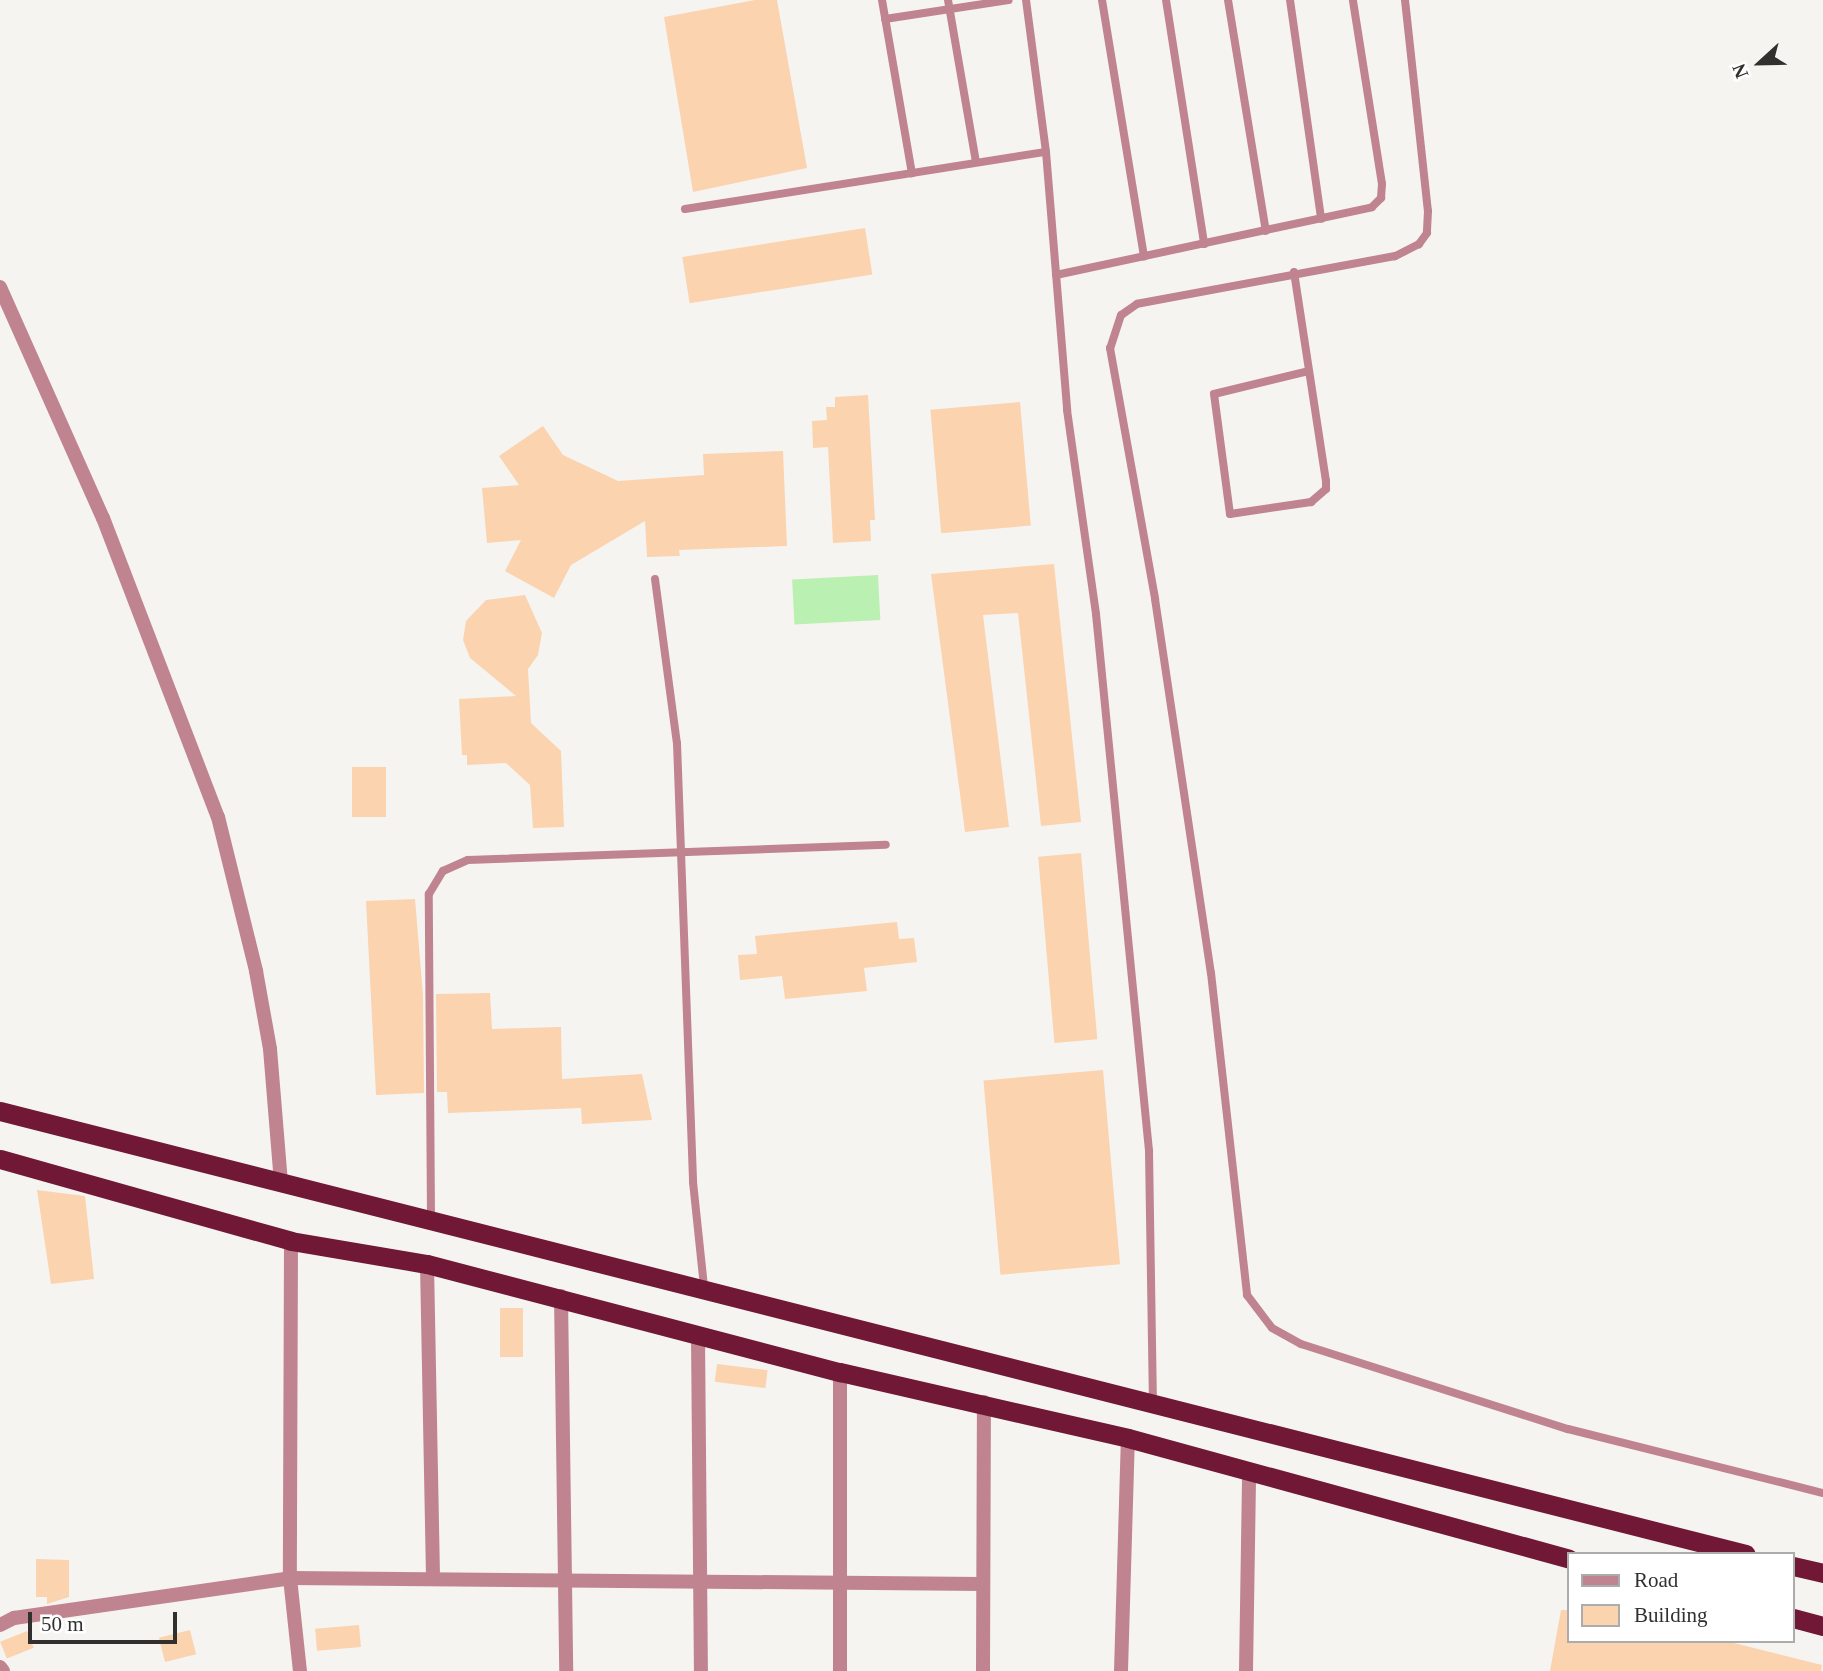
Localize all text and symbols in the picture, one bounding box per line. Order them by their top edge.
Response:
north arrow [1725,28,1795,98]
text: N [1728,61,1752,81]
legend [1568,1552,1795,1643]
text: Road [1634,1568,1678,1592]
scale bar [32,1598,180,1642]
text: Building [1634,1603,1708,1627]
text: 50 m [41,1612,84,1636]

